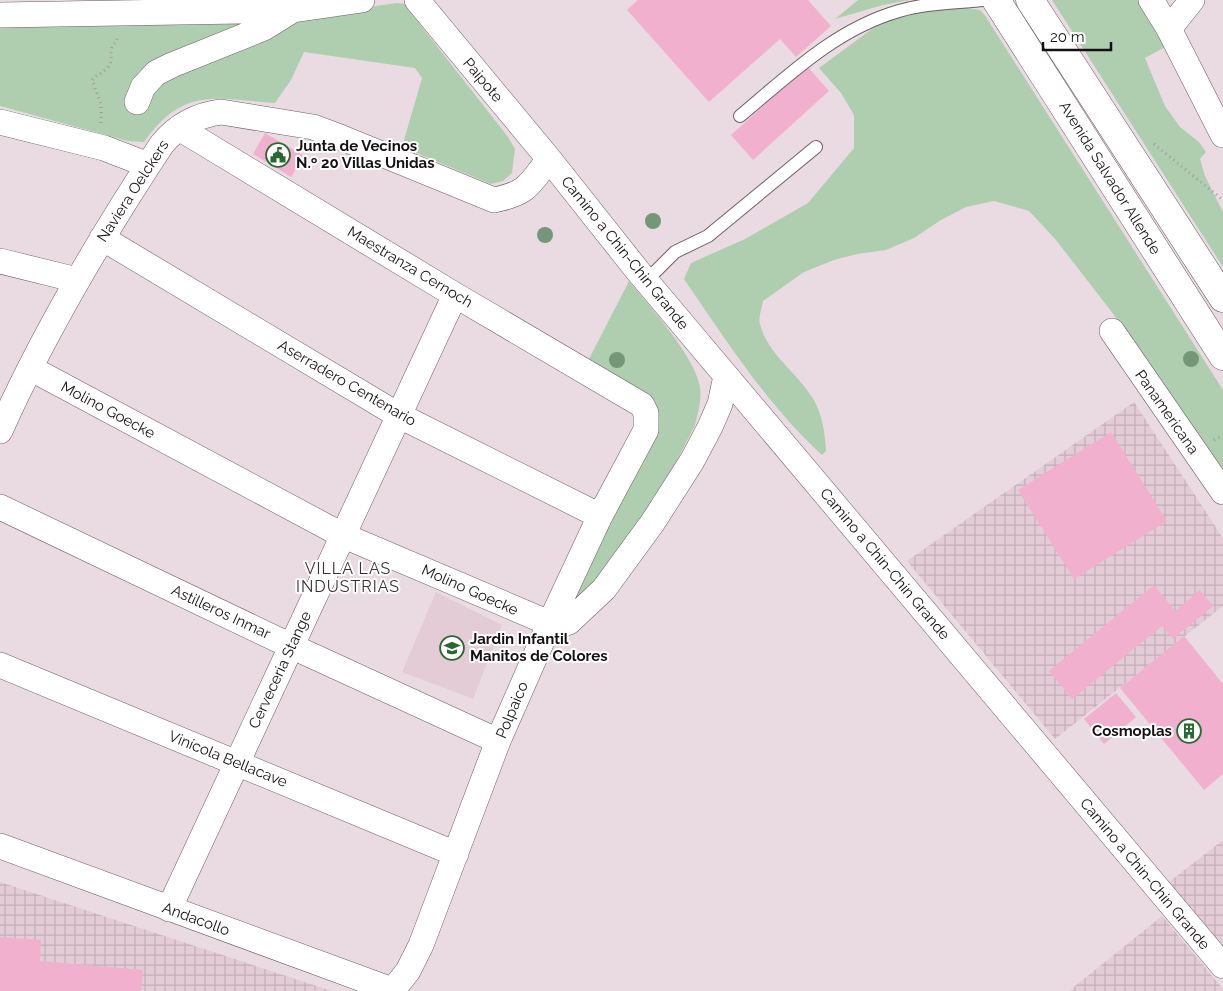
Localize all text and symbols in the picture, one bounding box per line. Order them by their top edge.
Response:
scale bar [1043,20,1110,52]
text: 20 m [1050,28,1085,46]
street label: Paipote [459,54,507,106]
street label: Avenida Salvador Allende [1055,98,1165,258]
street label: Naviera Oelckers [93,137,173,245]
place label: Junta de Vecinos N.º 20 Villas Unidas [296,137,435,172]
public building icon: Junta de Vecinos N.º 20 Villas Unidas [265,142,291,168]
street label: Camino a Chin-Chin Grande [557,173,693,334]
street label: Maestranza Cernoch [344,222,476,312]
street label: Aserradero Centenario [275,336,419,430]
street label: Panamericana [1131,366,1203,458]
street label: Molino Goecke [58,378,158,442]
street label: Camino a Chin-Chin Grande [816,485,954,644]
district label: VILLA LAS INDUSTRIAS [296,559,400,596]
street label: Molino Goecke [419,561,521,619]
street label: Astilleros Inmar [169,581,274,643]
street label: Cerveceria Stange [245,608,315,732]
place label: Jardin Infantil Manitos de Colores [470,630,608,665]
school or university icon: Jardin Infantil Manitos de Colores [439,635,465,661]
street label: Polpaico [492,679,532,741]
building icon: Cosmoplas [1176,718,1202,744]
place label: Cosmoplas [1092,722,1172,740]
street label: Vinícola Bellacave [166,727,290,791]
street label: Camino a Chin-Chin Grande [1076,795,1214,954]
street label: Andacollo [160,898,232,940]

